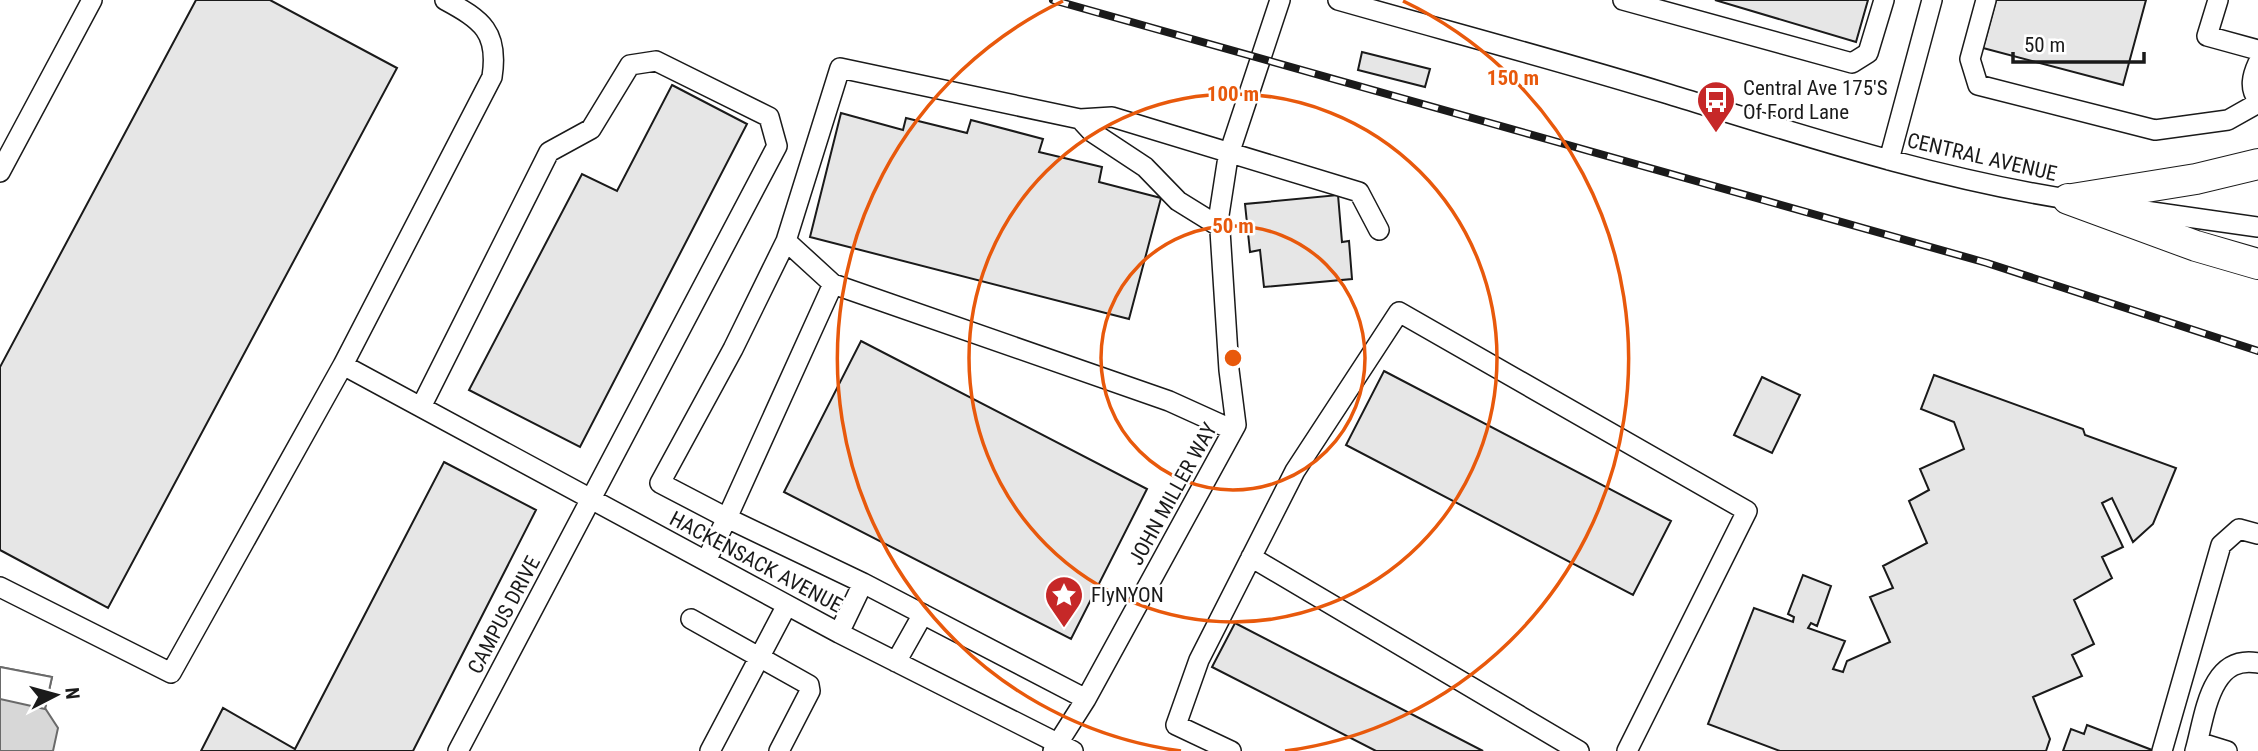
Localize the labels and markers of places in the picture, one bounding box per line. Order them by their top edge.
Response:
place label: Central Ave 175'S Of Ford Lane [1743,76,1888,124]
bus stop icon: Central Ave 175'S Of Ford Lane [1695,79,1737,134]
centre of rings [1221,346,1245,370]
place icon: FlyNYON [1043,574,1085,629]
place label: FlyNYON [1091,583,1164,607]

